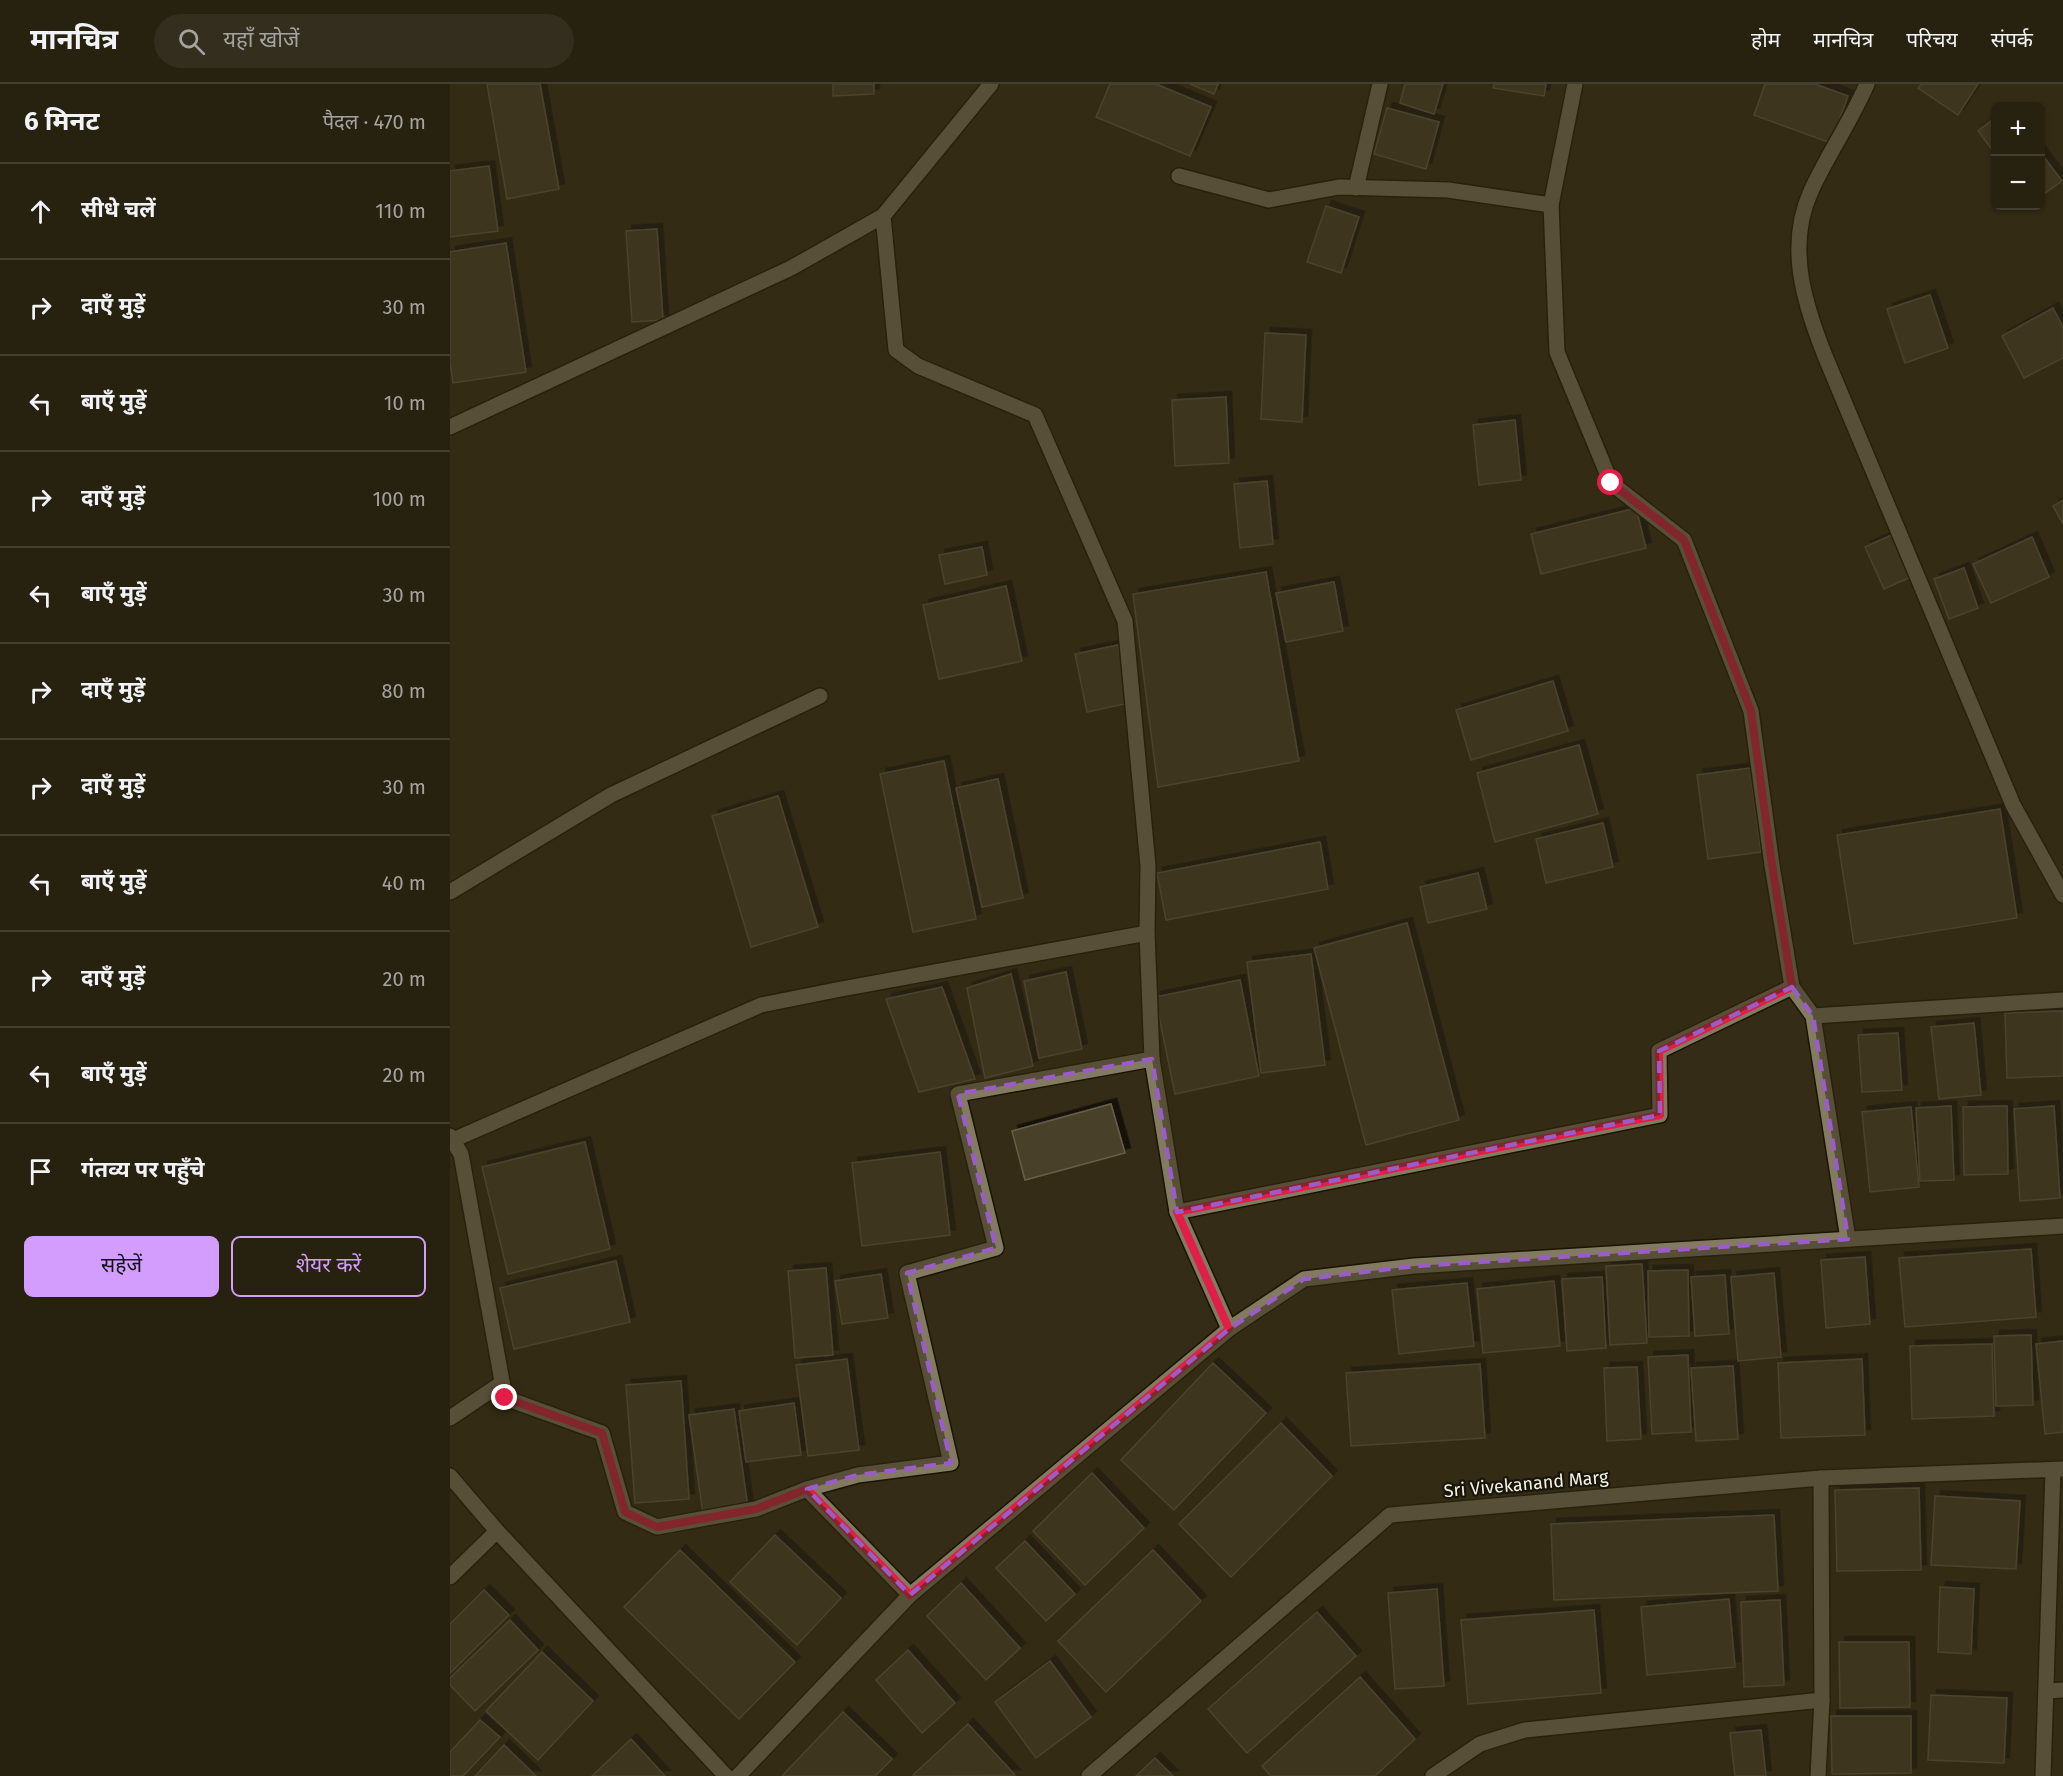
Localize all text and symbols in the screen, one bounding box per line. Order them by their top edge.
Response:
search box [154,14,574,68]
text: मानचित्र [30,23,118,56]
icon: search [175,25,208,58]
text: यहाँ खोजें [223,26,299,53]
text: होम [1751,27,1780,53]
text: मानचित्र [1813,27,1873,53]
text: परिचय [1906,27,1958,53]
text: संपर्क [1991,27,2033,53]
map controls [1991,102,2045,210]
button: + [1991,102,2045,156]
text: 6 मिनट [24,106,99,137]
text: पैदल · 470 m [323,110,426,134]
button: − [1991,156,2045,210]
icon: ahead [24,195,57,228]
text: सीधे चलें [81,196,156,223]
text: 110 m [375,199,426,223]
icon: right [24,291,57,324]
text: दाएँ मुड़ें [81,292,145,319]
text: 30 m [382,295,426,319]
icon: left [24,387,57,420]
text: बाएँ मुड़ें [81,388,147,415]
text: 10 m [384,391,426,415]
route start [1597,469,1623,495]
icon: right [24,483,57,516]
text: दाएँ मुड़ें [81,484,145,511]
text: 100 m [373,487,426,511]
icon: left [24,579,57,612]
text: बाएँ मुड़ें [81,580,147,607]
text: 30 m [382,583,426,607]
icon: right [24,675,57,708]
text: दाएँ मुड़ें [81,676,145,703]
text: 80 m [381,679,426,703]
icon: right [24,771,57,804]
text: दाएँ मुड़ें [81,772,145,799]
text: 30 m [382,775,426,799]
icon: left [24,867,57,900]
text: बाएँ मुड़ें [81,868,147,895]
text: 40 m [382,871,426,895]
icon: right [24,963,57,996]
text: दाएँ मुड़ें [81,964,145,991]
text: 20 m [383,967,426,991]
icon: left [24,1059,57,1092]
text: बाएँ मुड़ें [81,1060,147,1087]
text: 20 m [383,1063,426,1087]
icon: arrive [24,1155,57,1188]
text: गंतव्य पर पहुँचे [81,1156,205,1183]
button: सहेजें [24,1236,219,1297]
button: शेयर करें [231,1236,426,1297]
route end [491,1384,517,1410]
street label: Sri Vivekanand Marg [1443,1466,1610,1502]

